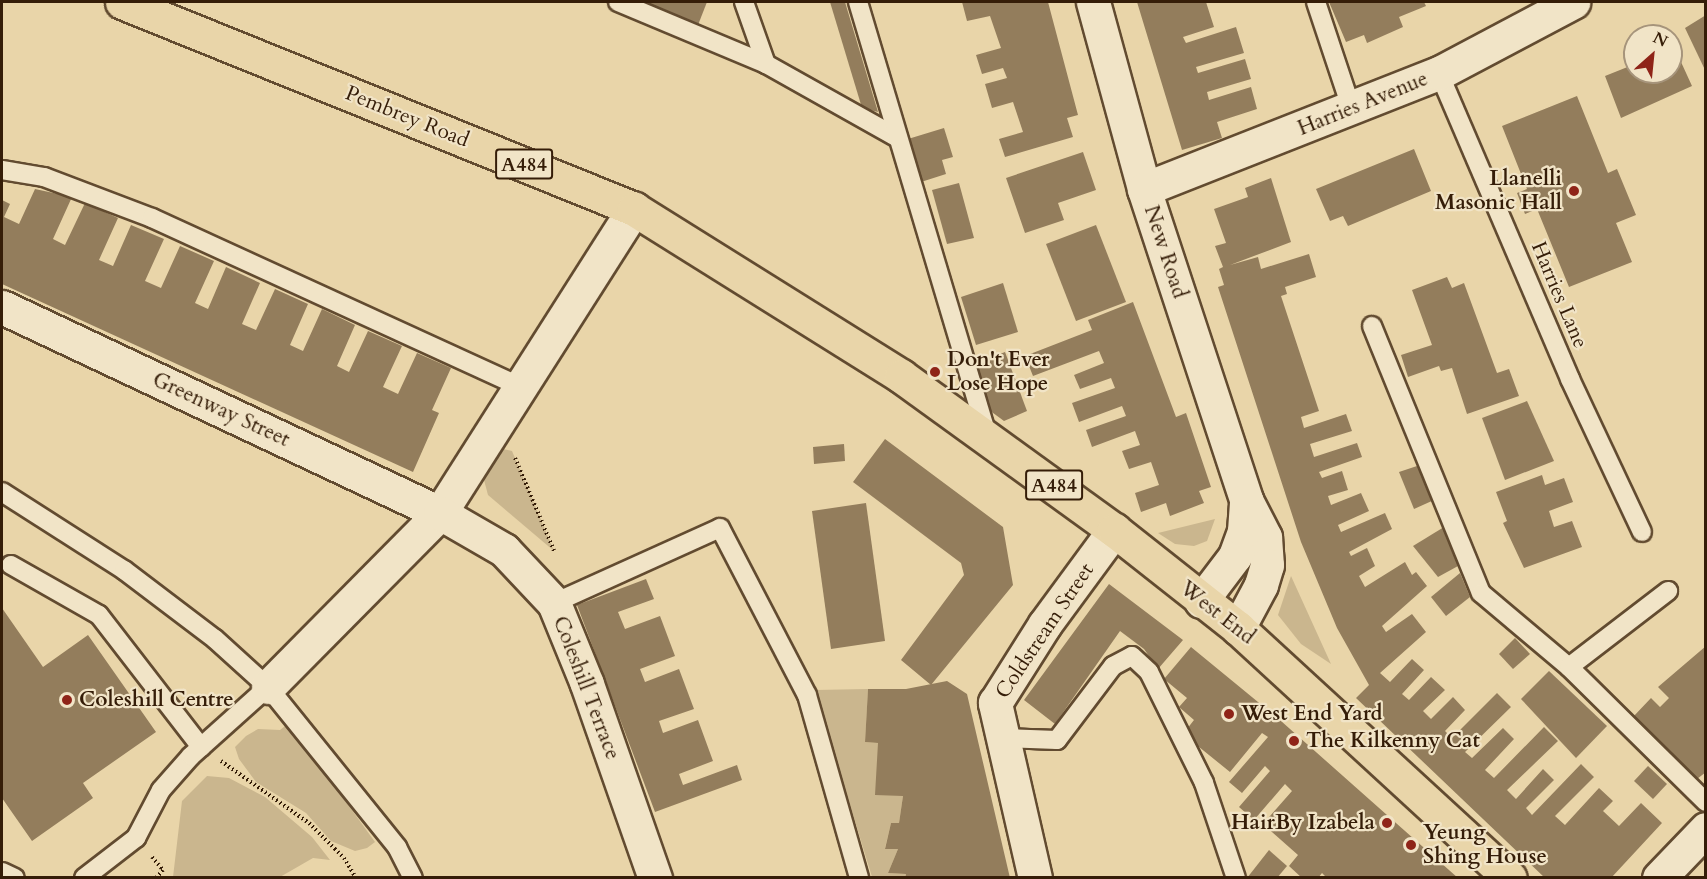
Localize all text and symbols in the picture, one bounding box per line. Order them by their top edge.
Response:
north arrow [1623,24,1683,84]
text: N [1649,27,1671,53]
street label: Harries Avenue [1294,66,1432,142]
street label: Pembrey Road [342,81,472,153]
road number: A484 [494,147,554,181]
place label: Llanelli Masonic Hall [1435,166,1562,216]
marker: Llanelli Masonic Hall [1567,184,1581,198]
street label: New Road [1138,202,1192,302]
street label: Harries Lane [1525,238,1593,352]
place label: Don't Ever Lose Hope [947,347,1049,397]
marker: Don't Ever Lose Hope [928,365,942,379]
street label: Greenway Street [148,367,294,453]
road number: A484 [1024,468,1084,502]
street label: Coldstream Street [990,559,1100,703]
street label: West End [1175,576,1259,650]
street label: Coleshill Terrace [547,613,625,763]
place label: Coleshill Centre [79,687,234,713]
marker: Coleshill Centre [60,693,74,707]
place label: West End Yard [1241,701,1382,727]
marker: West End Yard [1222,707,1236,721]
place label: The Kilkenny Cat [1306,728,1480,754]
marker: The Kilkenny Cat [1287,734,1301,748]
place label: HairBy Izabela [1231,810,1375,836]
marker: HairBy Izabela [1380,816,1394,830]
place label: Yeung Shing House [1423,820,1547,870]
marker: Yeung Shing House [1404,838,1418,852]

